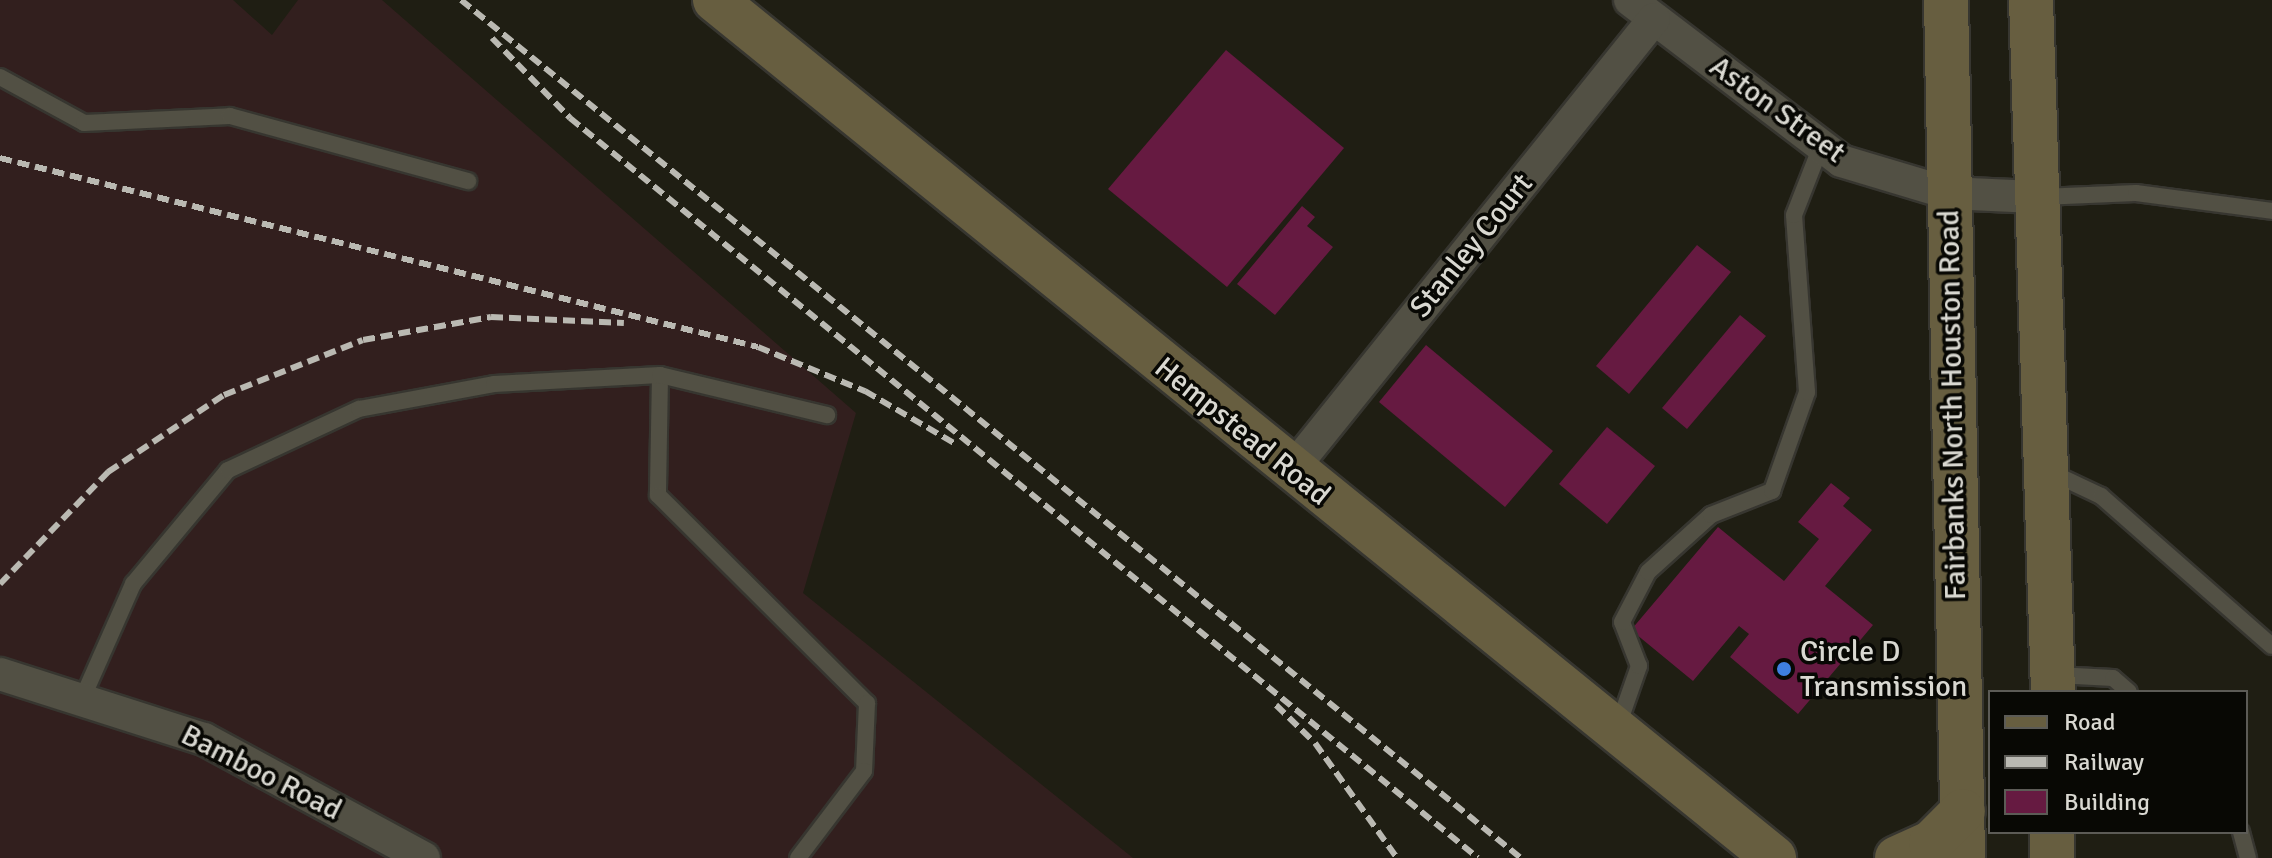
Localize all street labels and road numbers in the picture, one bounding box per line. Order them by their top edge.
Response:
street label: Aston Street [1702,49,1852,171]
street label: Stanley Court [1403,167,1541,325]
street label: Fairbanks North Houston Road [1932,209,1974,601]
street label: Hempstead Road [1147,350,1337,514]
street label: Bamboo Road [175,717,347,829]

